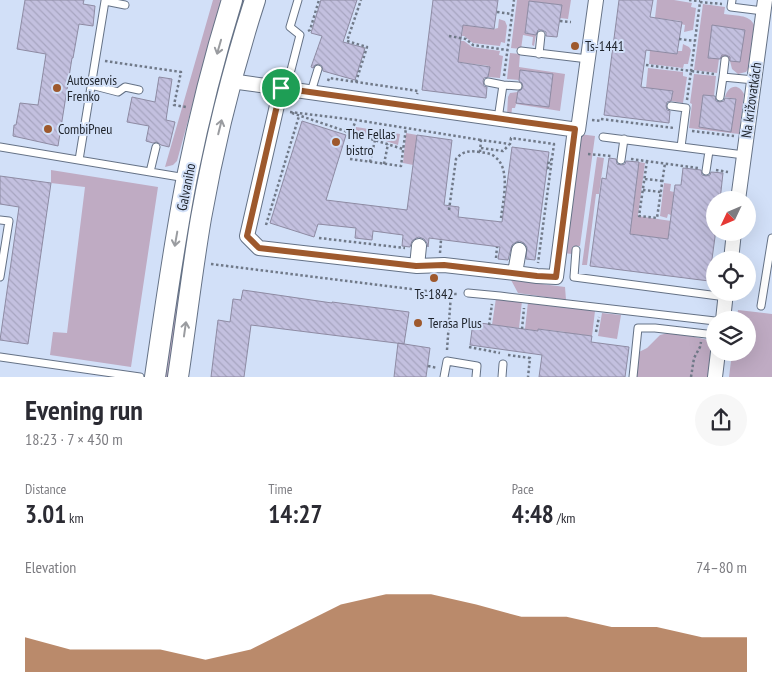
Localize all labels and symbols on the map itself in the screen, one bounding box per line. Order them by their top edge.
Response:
place label: Ts-1441 [585,37,624,55]
one-way arrow [213,38,223,54]
marker: Ts-1441 [569,40,581,52]
street label: Na križovatkách [737,61,765,139]
pin [260,67,302,109]
place label: Autoservis Frenko [67,71,117,105]
marker: Autoservis Frenko [51,82,63,94]
one-way arrow [216,119,225,135]
place label: CombiPneu [58,120,112,138]
marker: CombiPneu [42,123,54,135]
place label: The Fellas bistro [346,125,396,159]
marker: The Fellas bistro [330,136,342,148]
street label: Galvaniho [173,162,199,212]
north arrow [706,191,756,241]
one-way arrow [171,231,181,247]
marker: Ts-1842 [428,272,440,284]
place label: Ts-1842 [414,285,454,303]
place label: Terasa Plus [428,314,482,332]
marker: Terasa Plus [412,317,424,329]
one-way arrow [180,321,190,337]

